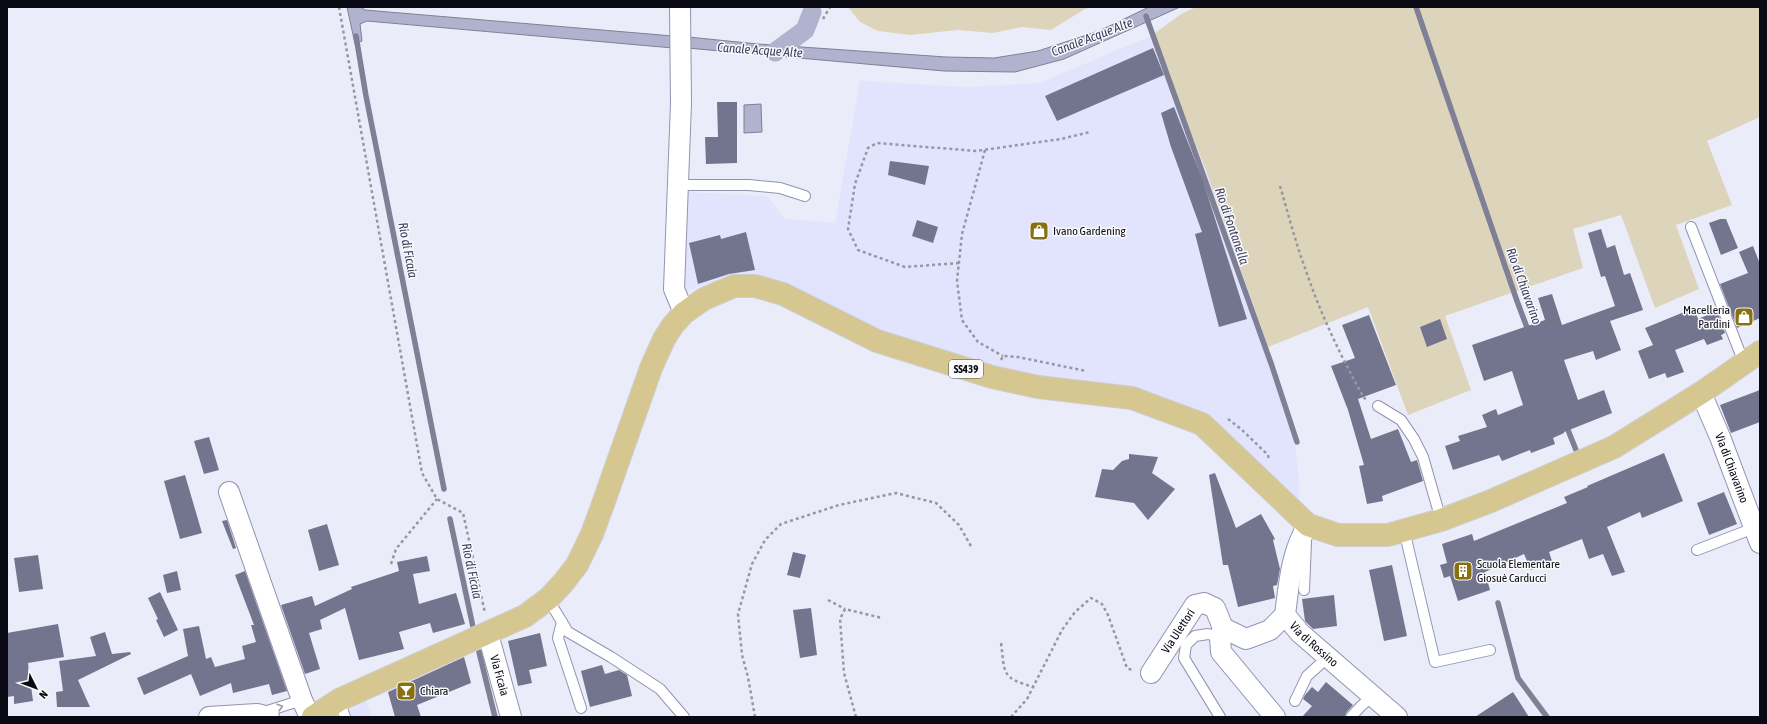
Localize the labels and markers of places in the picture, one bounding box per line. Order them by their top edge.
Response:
shop icon: Ivano Gardening [1028,220,1050,242]
place label: Ivano Gardening [1053,224,1127,238]
place label: Macelleria Pardini [1683,303,1730,331]
shop icon: Macelleria Pardini [1733,306,1755,328]
place label: Scuola Elementare Giosuè Carducci [1477,557,1560,585]
building icon: Scuola Elementare Giosuè Carducci [1452,560,1474,582]
bar icon: Chiara [395,680,417,702]
place label: Chiara [420,684,448,698]

